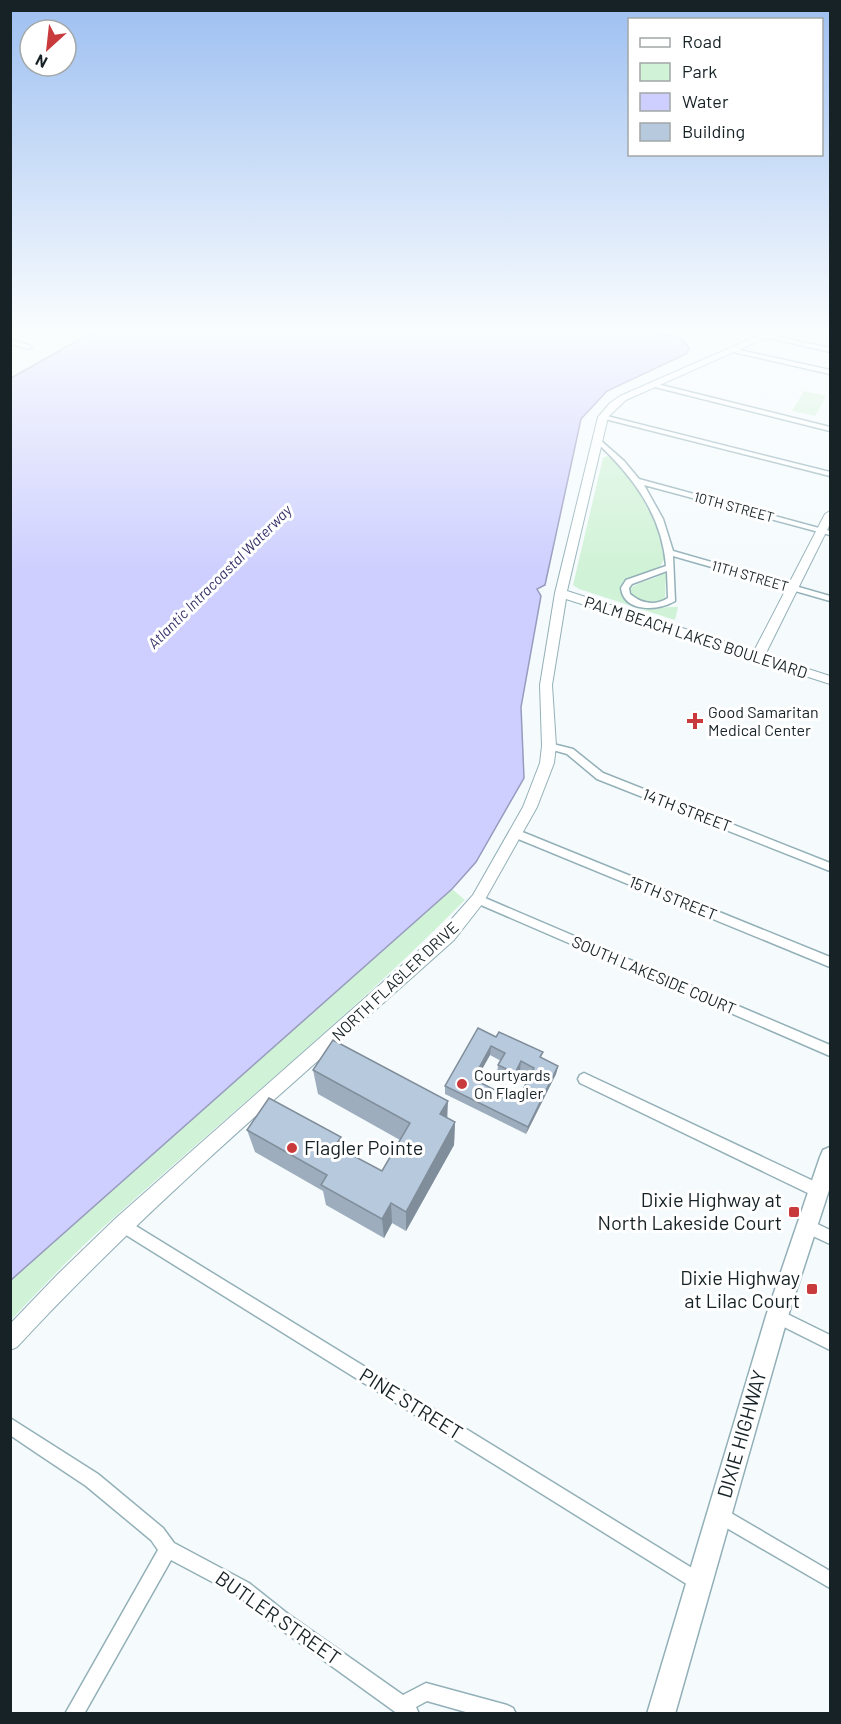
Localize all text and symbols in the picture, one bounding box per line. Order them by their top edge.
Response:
north arrow [18,18,78,78]
legend [628,18,823,156]
text: Road [682,30,722,52]
text: N [32,51,50,73]
text: Park [682,60,717,82]
text: Water [682,90,729,112]
text: Building [682,120,745,142]
street label: 10TH STREET [692,488,776,525]
water label: Atlantic Intracoastal Waterway [144,500,296,652]
street label: 11TH STREET [710,556,791,595]
street label: PALM BEACH LAKES BOULEVARD [582,591,810,682]
place label: Good Samaritan Medical Center [708,702,819,739]
marker: Good Samaritan Medical Center [686,712,704,730]
street label: 14TH STREET [640,784,734,835]
street label: 15TH STREET [627,871,720,924]
street label: NORTH FLAGLER DRIVE [327,917,462,1044]
street label: SOUTH LAKESIDE COURT [569,931,739,1018]
place label: Courtyards On Flagler [474,1065,550,1102]
marker: Courtyards On Flagler [455,1077,469,1091]
place label: Flagler Pointe [304,1135,423,1159]
marker: Flagler Pointe [285,1141,299,1155]
place label: Dixie Highway at North Lakeside Court [597,1187,782,1234]
marker: Dixie Highway at North Lakeside Court [787,1205,801,1219]
place label: Dixie Highway at Lilac Court [680,1265,800,1312]
marker: Dixie Highway at Lilac Court [805,1282,819,1296]
street label: PINE STREET [356,1362,467,1444]
street label: DIXIE HIGHWAY [711,1367,771,1500]
street label: BUTLER STREET [211,1565,346,1669]

